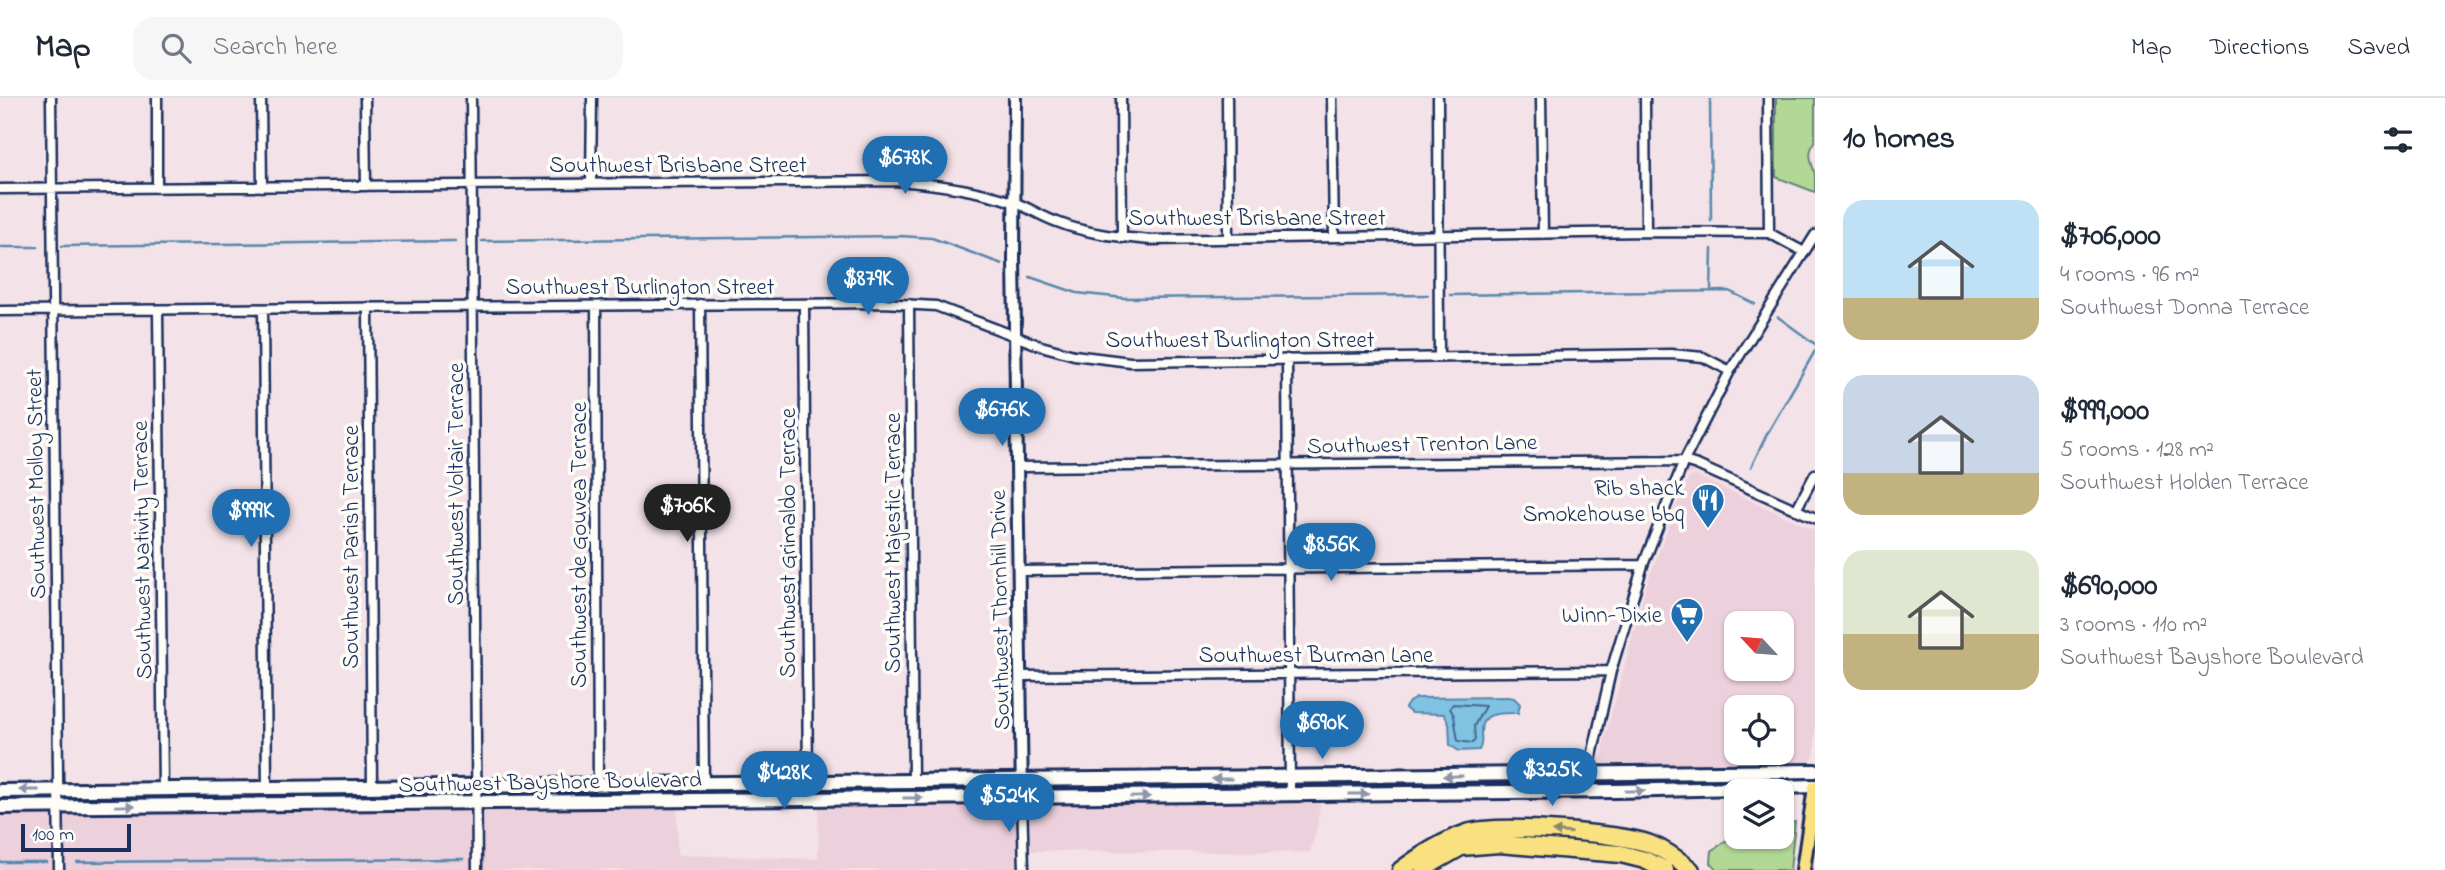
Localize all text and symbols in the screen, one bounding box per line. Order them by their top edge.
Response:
search box [133,17,623,80]
text: Map [35,24,91,72]
icon: search [157,29,195,67]
text: Search here [213,29,337,67]
text: Map [2131,31,2172,66]
text: Directions [2210,31,2309,66]
text: Saved [2347,31,2410,66]
text: 10 homes [1843,118,1955,162]
icon: filters [2379,121,2417,159]
pin: $678K [856,136,954,196]
text: $678K [878,142,932,175]
street label: Southwest Brisbane Street [549,150,807,183]
street label: Southwest Brisbane Street [1128,203,1386,236]
text: $706,000 [2060,215,2161,259]
icon: home [1899,228,1983,312]
pin: $879K [819,258,917,317]
text: 4 rooms · 96 m² [2060,259,2200,292]
text: $879K [843,263,893,296]
street label: Southwest Burlington Street [505,272,775,306]
text: Southwest Donna Terrace [2060,292,2309,325]
street label: Southwest Burlington Street [1105,325,1375,359]
street label: Southwest Voltair Terrace [441,362,474,605]
street label: Southwest Molloy Street [19,368,58,599]
pin: $676K [953,388,1051,448]
text: $999,000 [2060,390,2149,434]
text: $676K [975,394,1029,427]
street label: Southwest de Gouvea Terrace [564,401,597,688]
icon: home [1899,403,1983,487]
street label: Southwest Grimaldo Terrace [773,407,806,678]
street label: Southwest Majestic Terrace [878,412,911,673]
street label: Southwest Nativity Terrace [125,420,164,680]
street label: Southwest Parish Terrace [336,424,369,669]
street label: Southwest Trenton Lane [1307,427,1538,464]
text: 5 rooms · 128 m² [2060,434,2214,467]
text: Southwest Holden Terrace [2060,467,2309,500]
place label: Rib shack Smokehouse bbq [1523,473,1685,532]
restaurant icon: Rib shack Smokehouse bbq [1689,481,1727,530]
pin: $706K [638,484,736,544]
street label: Southwest Thornhill Drive [983,489,1020,730]
pin: $999K [202,490,300,549]
text: $706K [660,490,714,523]
text: $999K [228,495,274,528]
pin: $856K [1282,524,1380,583]
text: $856K [1303,529,1359,562]
text: $690,000 [2060,565,2157,609]
icon: home [1899,578,1983,662]
supermarket icon: Winn-Dixie [1668,595,1706,644]
place label: Winn-Dixie [1562,600,1663,633]
text: 3 rooms · 110 m² [2060,609,2207,642]
north arrow [1724,611,1794,681]
map controls [1724,611,1794,849]
street label: Southwest Burman Lane [1199,640,1434,673]
text: Southwest Bayshore Boulevard [2060,642,2364,675]
button: locate [1724,695,1794,765]
pin: $690K [1273,702,1371,761]
text: $690K [1296,707,1348,740]
pin: $325K [1503,748,1601,808]
pin: $428K [735,752,833,811]
text: $325K [1522,754,1582,787]
text: $428K [757,757,811,790]
street label: Southwest Bayshore Boulevard [398,764,702,805]
one-way arrow [1442,771,1464,782]
one-way arrow [1211,773,1233,785]
pin: $524K [960,774,1058,834]
button: layers [1724,779,1794,849]
text: $524K [979,780,1039,813]
one-way arrow [18,785,40,796]
one-way arrow [1624,785,1646,797]
one-way arrow [1348,788,1370,800]
one-way arrow [1129,791,1151,802]
one-way arrow [902,792,924,804]
one-way arrow [114,800,136,812]
scale bar [21,821,131,853]
text: 100 m [32,822,74,849]
one-way arrow [1551,826,1573,837]

